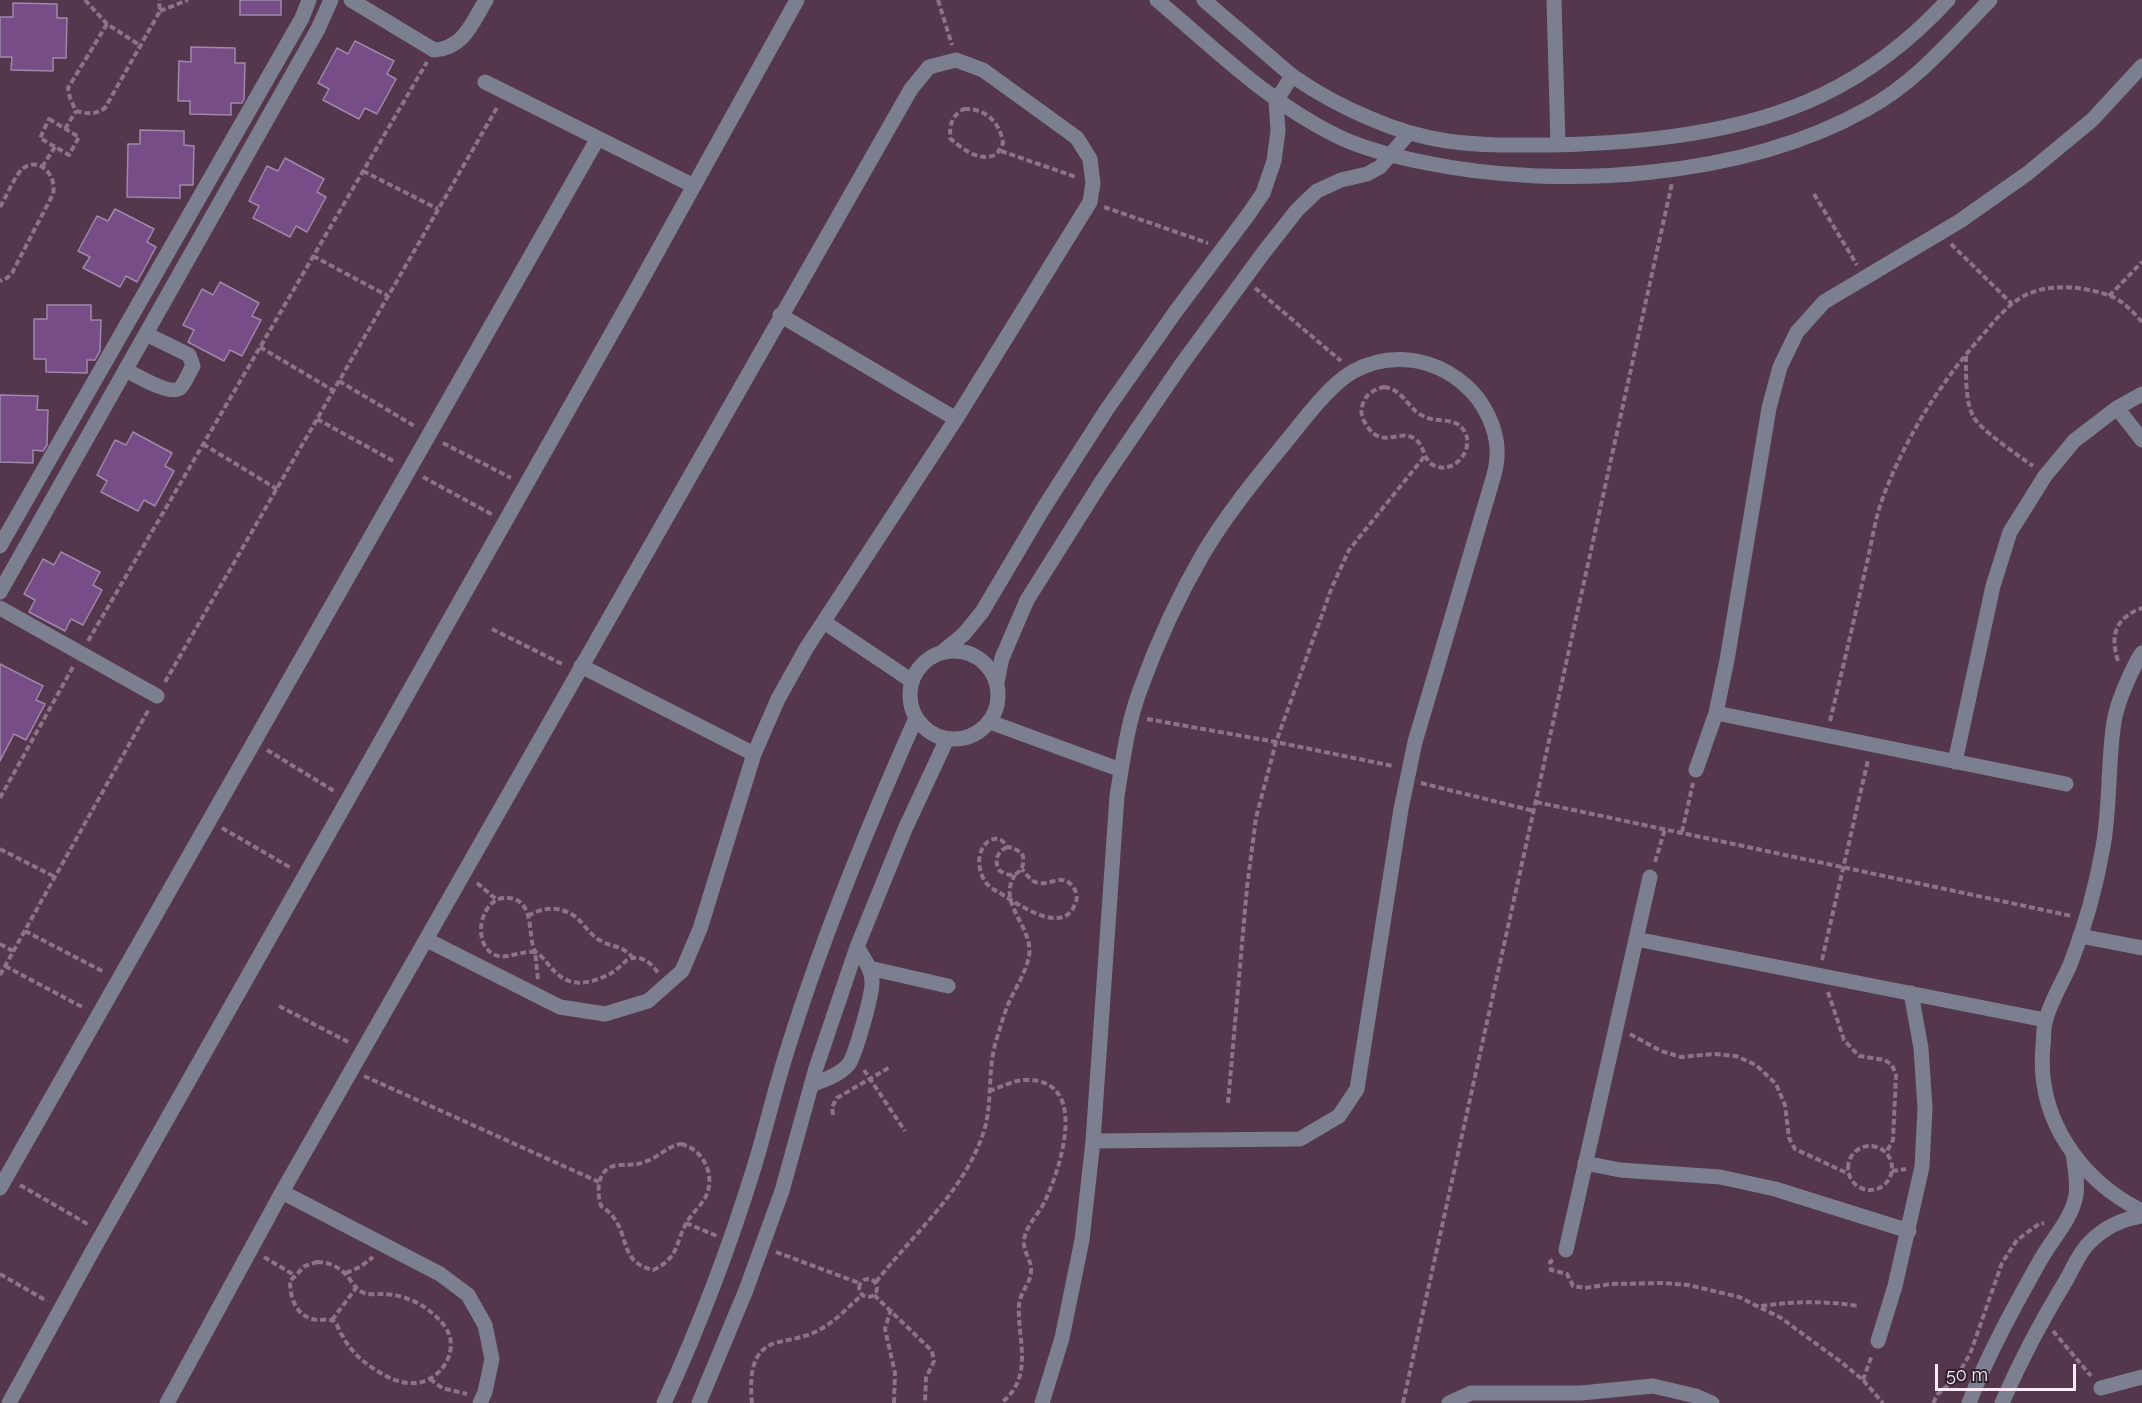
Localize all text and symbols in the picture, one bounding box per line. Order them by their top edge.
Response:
scale bar [1938,1352,2079,1390]
text: 50 m [1946,1364,1988,1385]

